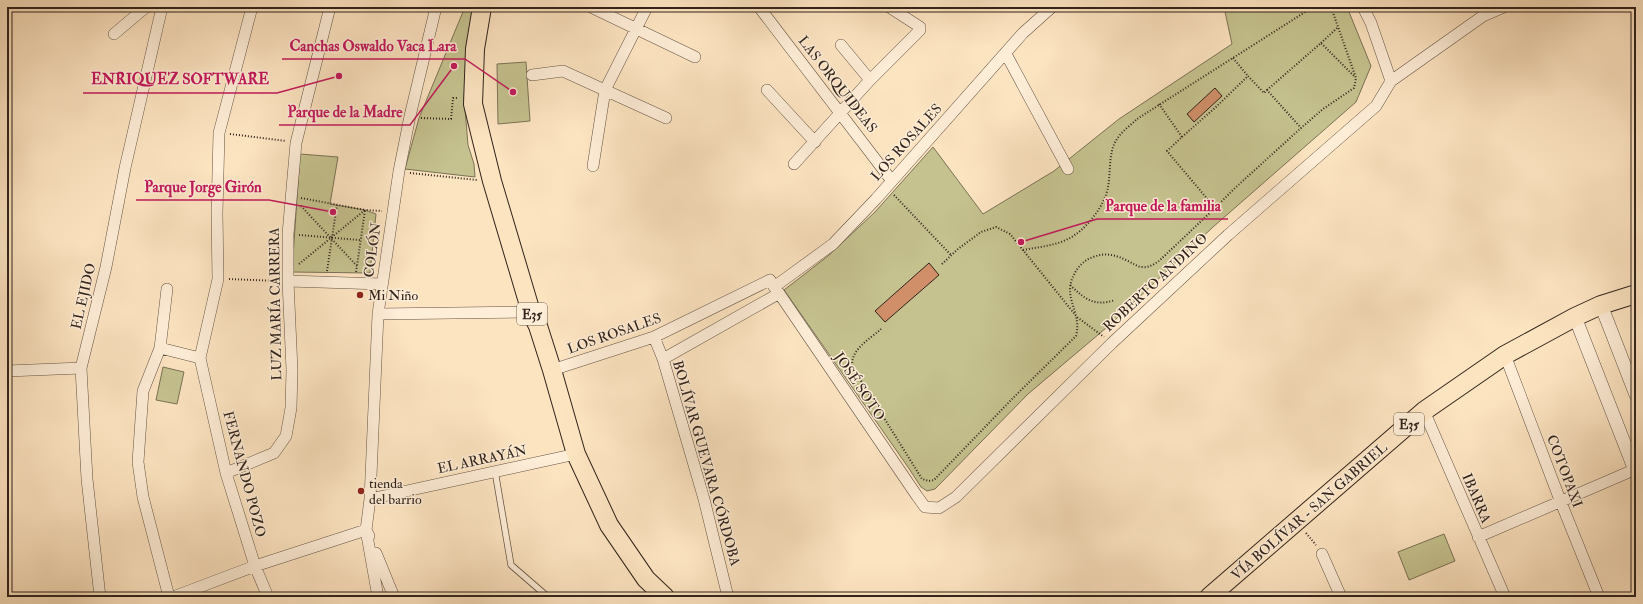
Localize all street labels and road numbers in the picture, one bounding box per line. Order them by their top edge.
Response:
street label: LAS ORQUIDEAS [795,33,881,136]
street label: LOS ROSALES [867,100,946,184]
street label: COLÓN [360,221,385,279]
street label: LUZ MARÍA CARRERA [266,227,285,381]
street label: ROBERTO ANDINO [1100,230,1211,335]
street label: EL EJIDO [68,261,99,331]
road number: E35 [517,303,547,325]
street label: LOS ROSALES [565,309,663,357]
street label: JOSÉ SOTO [830,348,889,424]
street label: BOLÍVAR GUEVARA CÓRDOBA [669,358,744,568]
street label: FERNANDO POZO [220,409,270,539]
road number: E35 [1394,413,1424,435]
street label: COTOPAXI [1543,432,1586,510]
street label: VÍA BOLÍVAR - SAN GABRIEL [1228,439,1391,584]
street label: EL ARRAYÁN [436,442,529,477]
street label: IBARRA [1458,471,1495,526]

